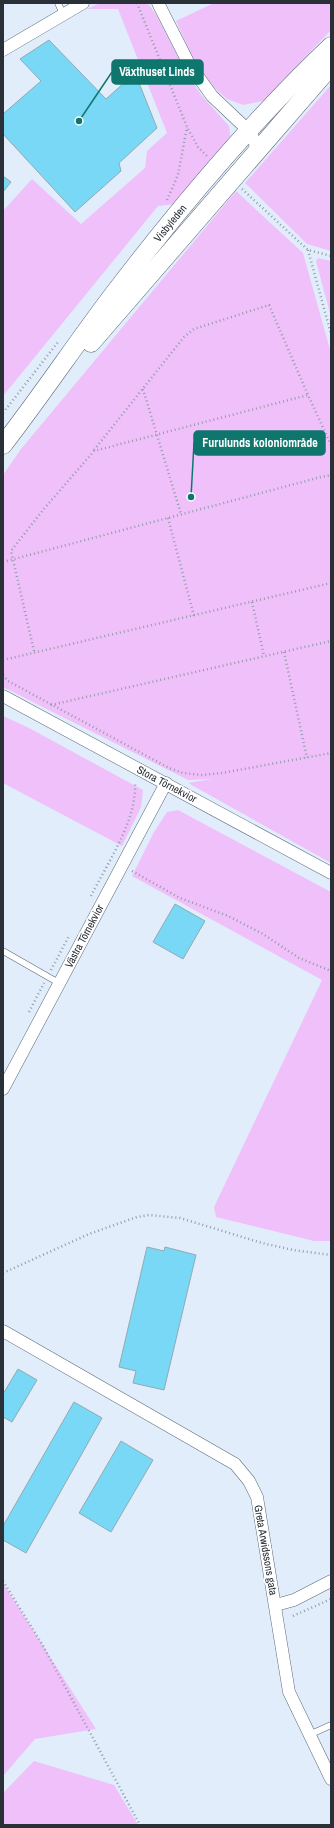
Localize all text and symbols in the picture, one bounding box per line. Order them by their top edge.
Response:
callout: Växthuset Linds [112,60,203,84]
text: Växthuset Linds [119,64,195,80]
street label: Visbyleden [151,201,189,245]
callout: Furulunds koloniområde [194,431,325,455]
text: Furulunds koloniområde [202,435,318,451]
street label: Stora Törnekvior [135,762,199,806]
street label: Västra Törnekvior [61,902,107,970]
street label: Greta Arwidssons gata [251,1504,281,1596]

